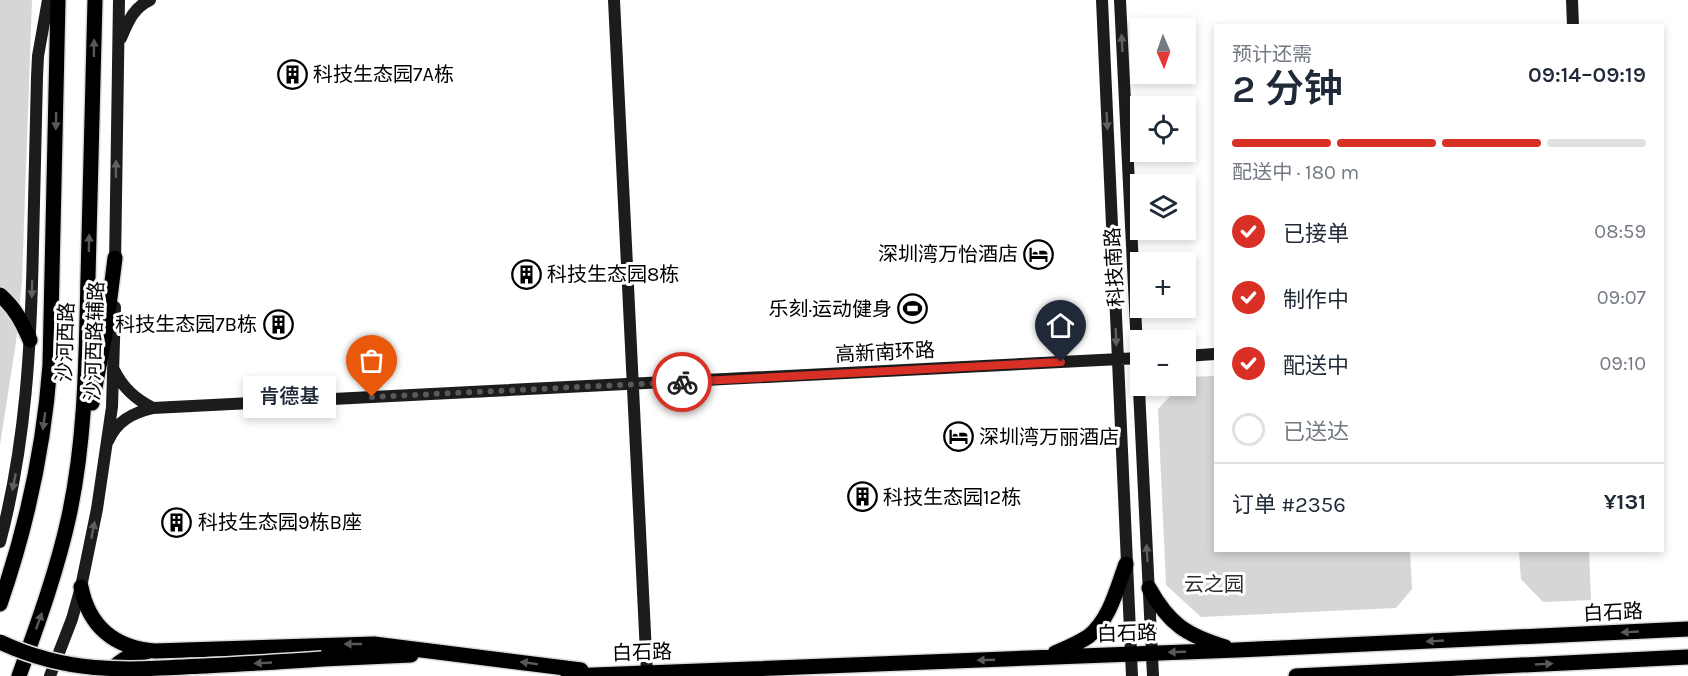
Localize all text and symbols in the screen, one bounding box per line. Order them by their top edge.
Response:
north arrow [1130,18,1196,84]
map controls [1130,18,1196,396]
one-way arrow [1118,34,1127,53]
one-way arrow [89,38,98,57]
text: 预计还需 [1232,43,1312,66]
building icon: 科技生态园7A栋 [276,58,308,90]
text: 09:14–09:19 [1528,62,1646,88]
place label: 科技生态园7A栋 [313,63,454,86]
text: 2 分钟 [1232,66,1343,112]
button: locate [1130,96,1196,162]
one-way arrow [51,112,60,131]
one-way arrow [1102,112,1111,131]
one-way arrow [112,159,121,178]
text: 配送中 · 180 m [1232,161,1359,184]
button: layers [1130,174,1196,240]
icon: check [1232,215,1265,248]
text: 08:59 [1594,220,1646,243]
text: 已接单 [1283,221,1349,247]
street label: 科技南路 [1101,226,1128,308]
one-way arrow [84,233,94,252]
hotel icon: 深圳湾万怡酒店 [1023,238,1055,270]
place label: 深圳湾万怡酒店 [878,243,1018,266]
button: + [1130,252,1196,318]
building icon: 科技生态园8栋 [510,258,542,290]
place label: 科技生态园8栋 [547,263,679,286]
one-way arrow [27,279,37,298]
street label: 沙河西路辅路 [81,281,108,401]
icon: check [1232,281,1265,314]
text: 09:07 [1597,286,1646,309]
text: 制作中 [1283,287,1349,313]
sports icon: 乐刻·运动健身 [897,293,929,325]
place label: 乐刻·运动健身 [768,298,892,321]
pin [1035,300,1086,362]
street label: 沙河西路 [53,302,78,382]
building icon: 科技生态园7B栋 [262,308,294,340]
icon: home [1044,309,1077,342]
place label: 科技生态园7B栋 [115,313,257,336]
one-way arrow [1112,328,1121,347]
button: − [1130,330,1196,396]
pin [346,335,397,397]
street label: 高新南环路 [834,338,936,367]
icon: bag [355,344,388,377]
icon: check [1232,347,1265,380]
courier [652,352,712,412]
text: 09:10 [1599,352,1646,375]
text: 配送中 [1283,353,1349,379]
icon: bike [666,366,699,399]
callout: 肯德基 [243,376,336,418]
text: 肯德基 [260,385,320,408]
one-way arrow [40,412,49,431]
text: 已送达 [1283,419,1349,445]
hotel icon: 深圳湾万丽酒店 [942,421,974,453]
place label: 深圳湾万丽酒店 [979,426,1119,449]
one-way arrow [9,473,18,492]
building icon: 科技生态园12栋 [846,481,878,513]
place label: 科技生态园12栋 [883,486,1021,509]
text: ¥131 [1604,489,1646,515]
text: 订单 #2356 [1232,492,1346,518]
building icon: 科技生态园9栋B座 [161,506,193,538]
place label: 科技生态园9栋B座 [198,511,362,534]
one-way arrow [89,521,98,540]
one-way arrow [1142,543,1151,562]
park label: 云之园 [1184,573,1244,596]
street label: 白石路 [1582,599,1644,626]
one-way arrow [34,612,44,630]
street label: 白石路 [1097,621,1157,646]
one-way arrow [1620,628,1639,637]
one-way arrow [1425,637,1444,646]
one-way arrow [344,639,363,649]
street label: 白石路 [612,640,672,665]
one-way arrow [1168,648,1187,657]
one-way arrow [976,655,995,664]
one-way arrow [254,658,273,667]
one-way arrow [519,659,538,668]
one-way arrow [1534,660,1553,669]

